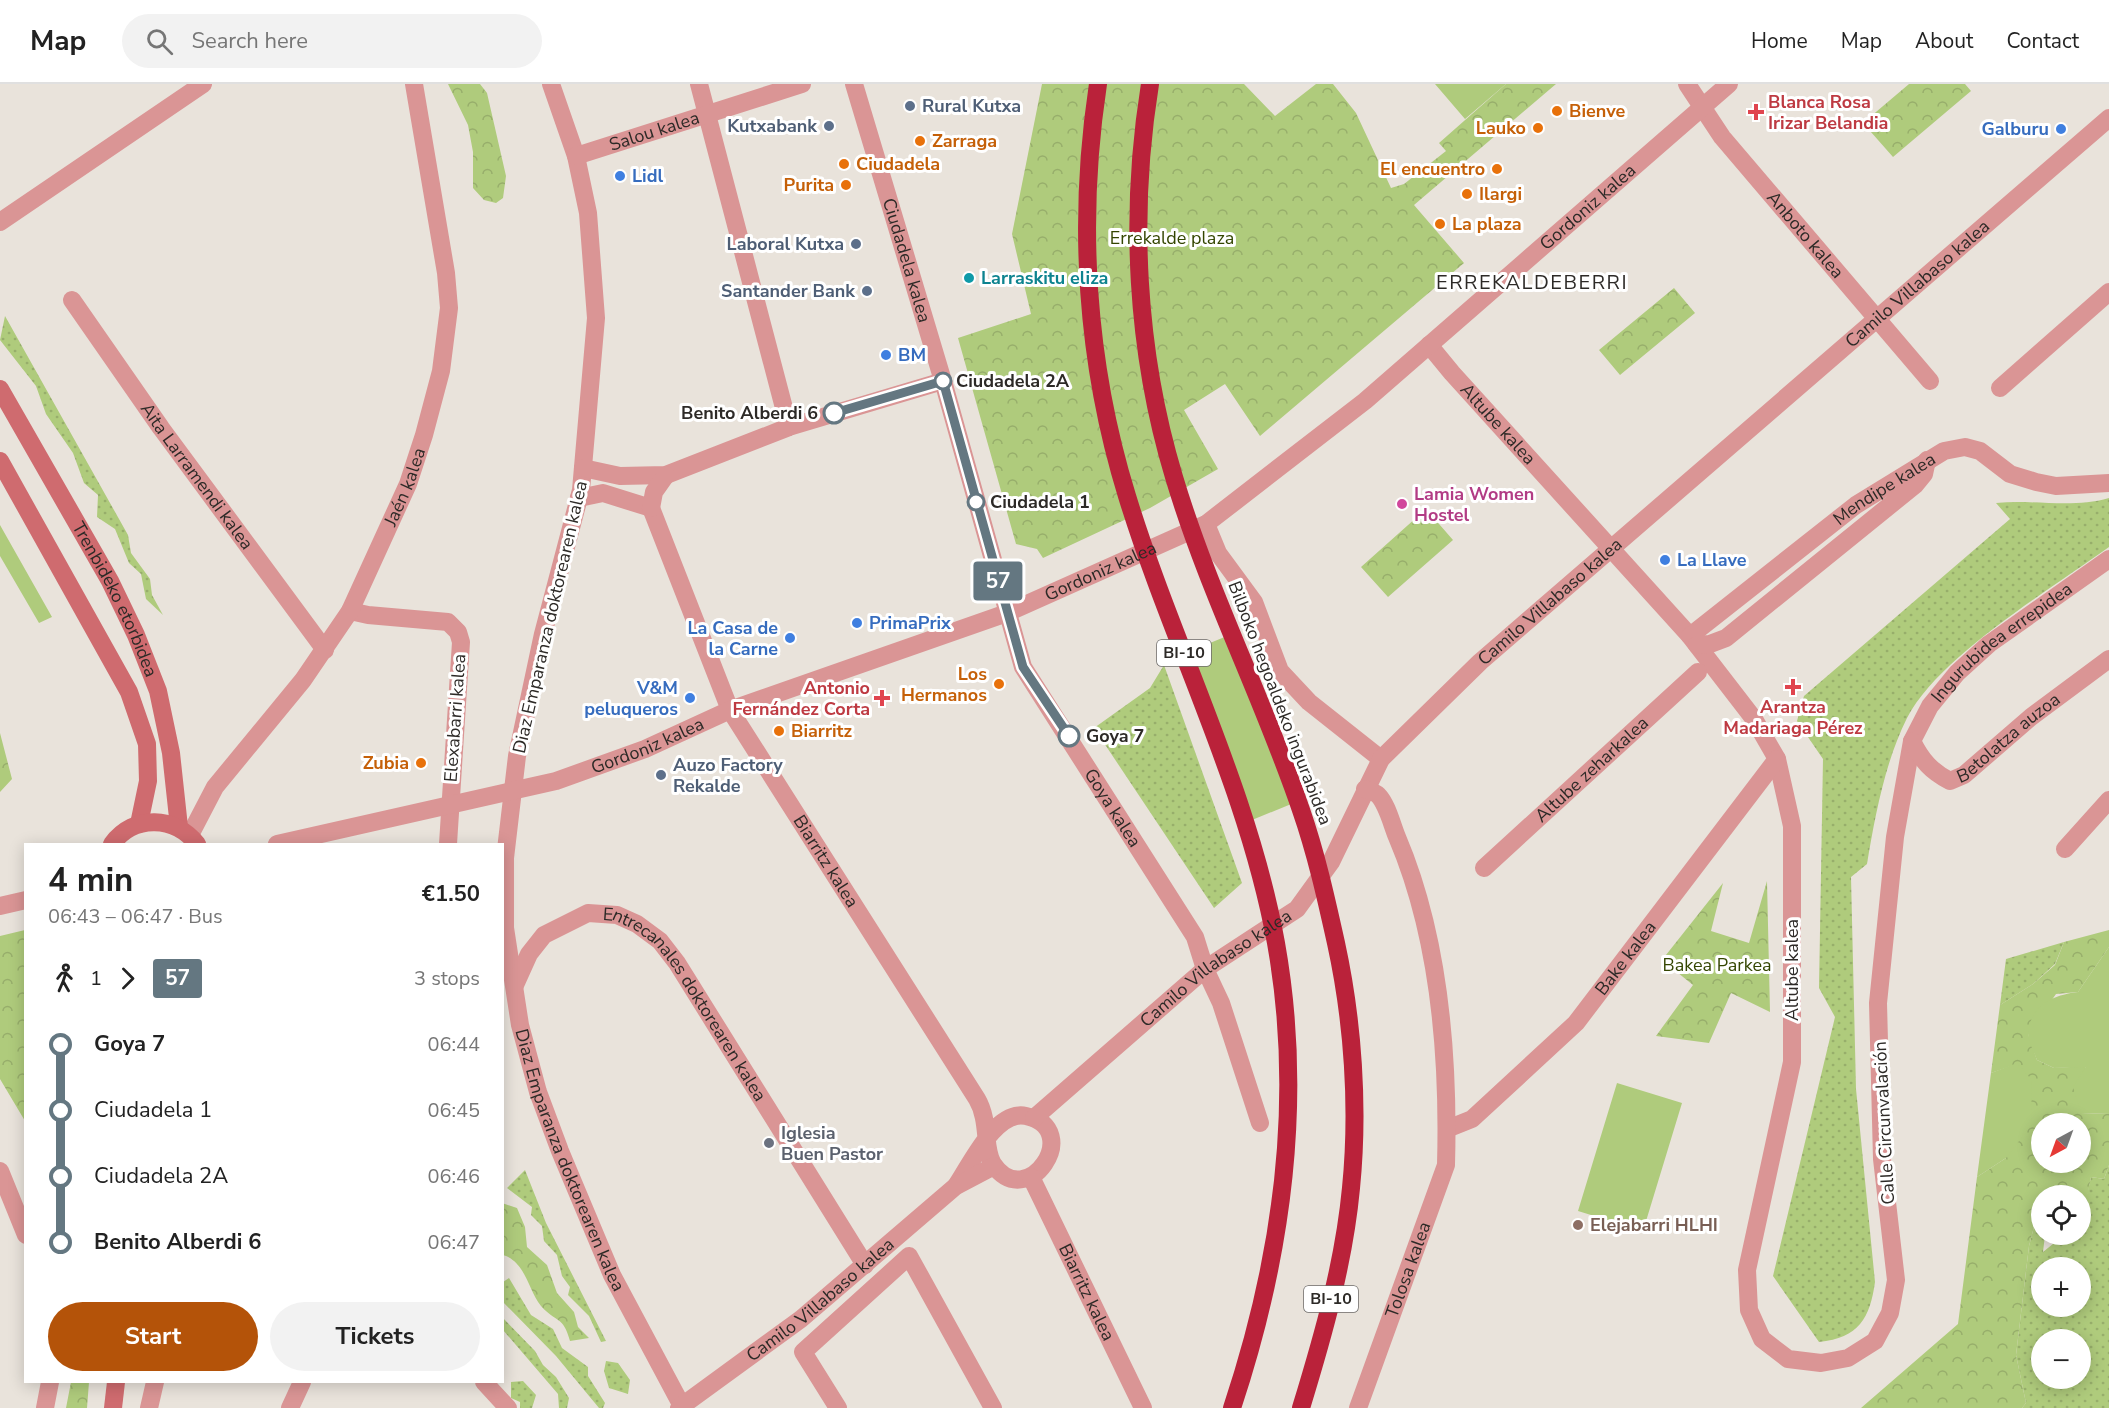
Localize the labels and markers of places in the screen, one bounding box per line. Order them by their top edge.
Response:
place label: Blanca Rosa Irizar Belandia [1768,90,1888,135]
place label: Rural Kutxa [922,94,1021,118]
marker: Rural Kutxa [903,99,917,113]
place label: Bienve [1569,99,1625,123]
marker: Bienve [1550,104,1564,118]
marker: Blanca Rosa Irizar Belandia [1749,105,1763,119]
place label: Kutxabank [727,114,817,138]
place label: Lauko [1476,116,1526,140]
place label: Galburu [1981,117,2049,141]
marker: Kutxabank [822,119,836,133]
marker: Lauko [1531,121,1545,135]
marker: Galburu [2054,122,2068,136]
place label: Zarraga [932,129,997,153]
marker: Zarraga [913,134,927,148]
place label: Ciudadela [856,152,940,176]
marker: Ciudadela [837,157,851,171]
place label: El encuentro [1380,157,1485,181]
marker: El encuentro [1490,162,1504,176]
place label: Lidl [632,164,664,188]
marker: Lidl [613,169,627,183]
place label: Purita [784,173,834,197]
marker: Purita [839,178,853,192]
place label: Ilargi [1479,182,1522,206]
marker: Ilargi [1460,187,1474,201]
place label: La plaza [1452,212,1522,236]
marker: La plaza [1433,217,1447,231]
place label: Laboral Kutxa [727,232,844,256]
marker: Laboral Kutxa [849,237,863,251]
place label: Larraskitu eliza [981,266,1108,290]
marker: Larraskitu eliza [962,271,976,285]
place label: Santander Bank [721,279,855,303]
marker: Santander Bank [860,284,874,298]
place label: BM [898,343,926,367]
marker: BM [879,348,893,362]
place label: Ciudadela 2A [956,369,1070,393]
marker: Ciudadela 2A [934,372,952,390]
place label: Benito Alberdi 6 [681,401,818,425]
marker: Benito Alberdi 6 [823,402,845,424]
place label: Lamia Women Hostel [1414,482,1534,527]
place label: Ciudadela 1 [990,490,1090,514]
marker: Ciudadela 1 [967,493,985,511]
marker: Lamia Women Hostel [1395,497,1409,511]
place label: La Llave [1677,548,1747,572]
marker: La Llave [1658,553,1672,567]
place label: PrimaPrix [869,611,951,635]
place label: La Casa de la Carne [687,616,778,661]
marker: PrimaPrix [850,616,864,630]
marker: La Casa de la Carne [783,631,797,645]
place label: Los Hermanos [901,662,987,707]
place label: V&M peluqueros [584,676,678,721]
place label: Antonio Fernández Corta [732,676,870,721]
marker: Los Hermanos [992,677,1006,691]
marker: Arantza Madariaga Pérez [1786,680,1800,694]
marker: V&M peluqueros [683,691,697,705]
marker: Antonio Fernández Corta [875,691,889,705]
place label: Arantza Madariaga Pérez [1723,695,1863,740]
place label: Biarritz [791,719,852,743]
marker: Biarritz [772,724,786,738]
place label: Goya 7 [1086,724,1144,748]
marker: Goya 7 [1058,725,1080,747]
place label: Zubia [363,751,409,775]
place label: Auzo Factory Rekalde [673,753,783,798]
marker: Zubia [414,756,428,770]
marker: Auzo Factory Rekalde [654,768,668,782]
place label: Iglesia Buen Pastor [781,1121,883,1166]
marker: Iglesia Buen Pastor [762,1136,776,1150]
place label: Elejabarri HLHI [1590,1213,1718,1237]
marker: Elejabarri HLHI [1571,1218,1585,1232]

